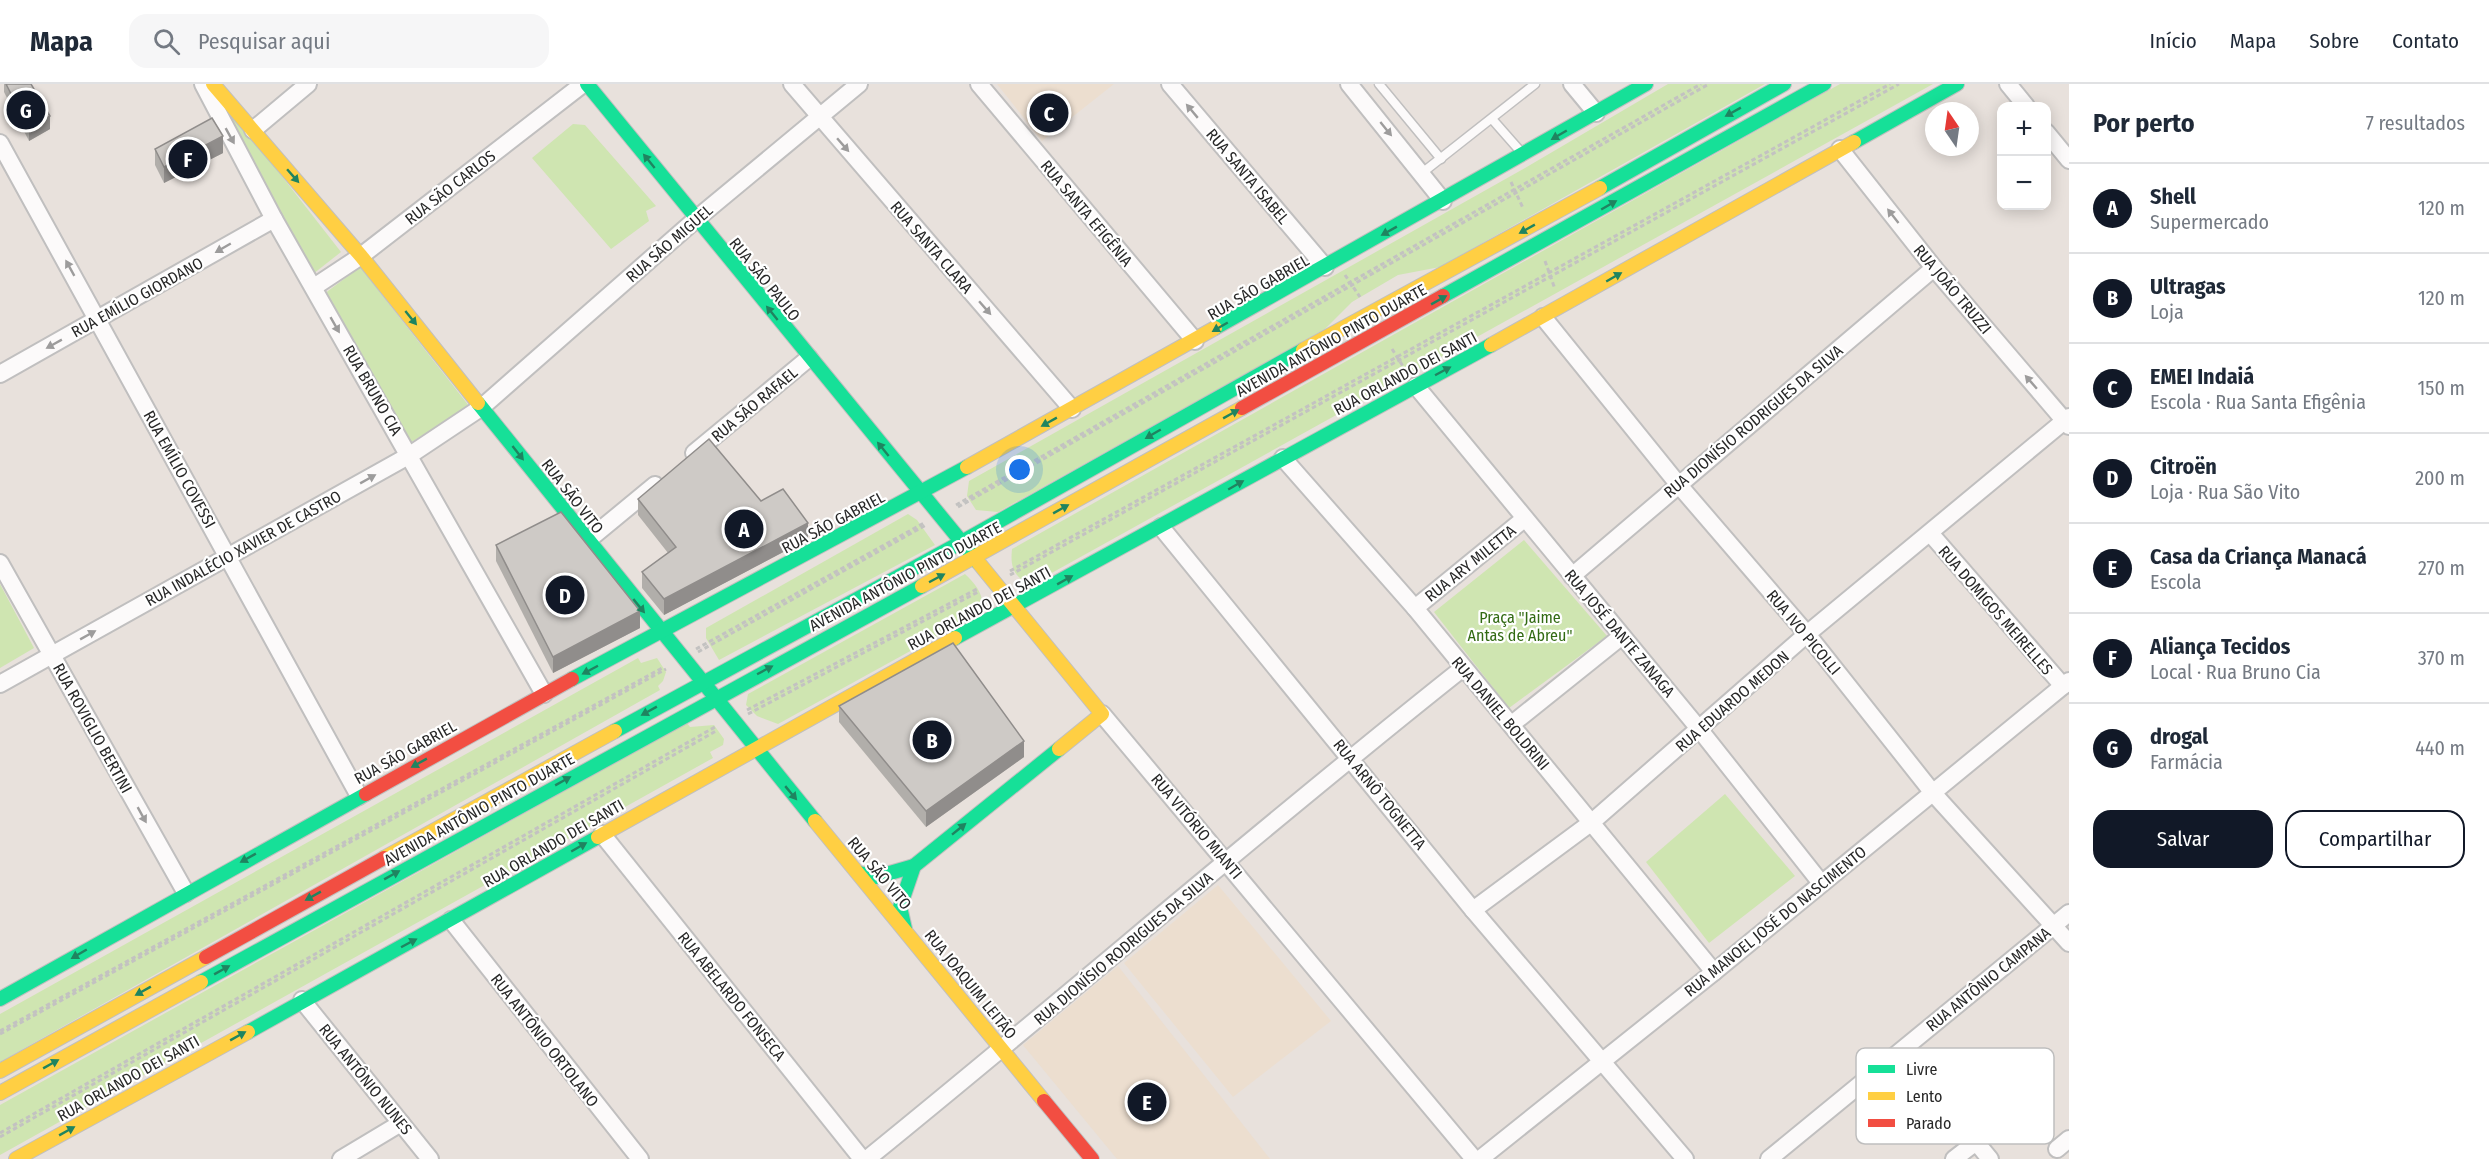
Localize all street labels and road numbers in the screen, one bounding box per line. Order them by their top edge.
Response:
street label: RUA SANTA ISABEL [1202,125,1293,228]
street label: RUA SÃO CARLOS [401,146,499,229]
street label: RUA SANTA EFIGÊNIA [1037,156,1137,271]
street label: RUA SANTA CLARA [887,197,977,298]
street label: RUA SÃO MIGUEL [622,201,717,286]
street label: RUA SÃO PAULO [725,234,804,325]
street label: RUA JOÃO TRUZZI [1910,241,1996,338]
street label: RUA SÃO GABRIEL [1204,251,1312,324]
street label: RUA EMÍLIO GIORDANO [68,253,206,342]
street label: AVENIDA ANTÔNIO PINTO DUARTE [1232,279,1430,401]
street label: RUA ORLANDO DEI SANTI [1330,328,1480,419]
street label: RUA DIONÍSIO RODRIGUES DA SILVA [1660,341,1847,502]
street label: RUA BRUNO CIA [339,342,406,439]
street label: RUA SÃO RAFAEL [707,363,801,446]
street label: RUA EMÍLIO COVESSI [139,407,220,531]
street label: RUA SÃO VITO [538,455,608,537]
street label: RUA INDALÉCIO XAVIER DE CASTRO [142,487,345,610]
street label: RUA SÃO GABRIEL [779,487,888,558]
street label: AVENIDA ANTÔNIO PINTO DUARTE [805,517,1005,635]
street label: RUA ARY MILETTA [1421,521,1520,606]
street label: RUA DOMIGOS MEIRELLES [1934,542,2057,679]
street label: RUA ORLANDO DEI SANTI [904,563,1054,654]
street label: RUA JOSÉ DANTE ZANAGA [1561,566,1679,702]
street label: RUA IVO PICOLLI [1763,586,1845,679]
street label: RUA EDUARDO MEDON [1672,647,1793,756]
street label: RUA DANIEL BOLDRINI [1448,653,1553,774]
street label: RUA ROVIGLIO BERTINI [49,660,136,796]
street label: RUA SÃO GABRIEL [351,717,460,788]
street label: RUA ARNÔ TOGNETTA [1329,735,1431,854]
street label: AVENIDA ANTÔNIO PINTO DUARTE [380,748,578,870]
street label: RUA VITÓRIO MIANTI [1147,770,1246,883]
street label: RUA ORLANDO DEI SANTI [479,795,627,892]
street label: RUA SÃO VITO [844,833,916,914]
street label: RUA MANOEL JOSÉ DO NASCIMENTO [1681,842,1870,1001]
street label: RUA DIONÍSIO RODRIGUES DA SILVA [1030,868,1217,1029]
street label: RUA ANTÔNIO CAMPANA [1922,922,2055,1035]
street label: RUA JOAQUIM LEITÃO [921,926,1020,1043]
street label: RUA ABELARDO FONSECA [674,928,790,1065]
street label: RUA ANTÔNIO ORTOLANO [487,969,603,1111]
street label: RUA ANTÔNIO NUNES [315,1020,417,1139]
street label: RUA ORLANDO DEI SANTI [54,1031,203,1125]

